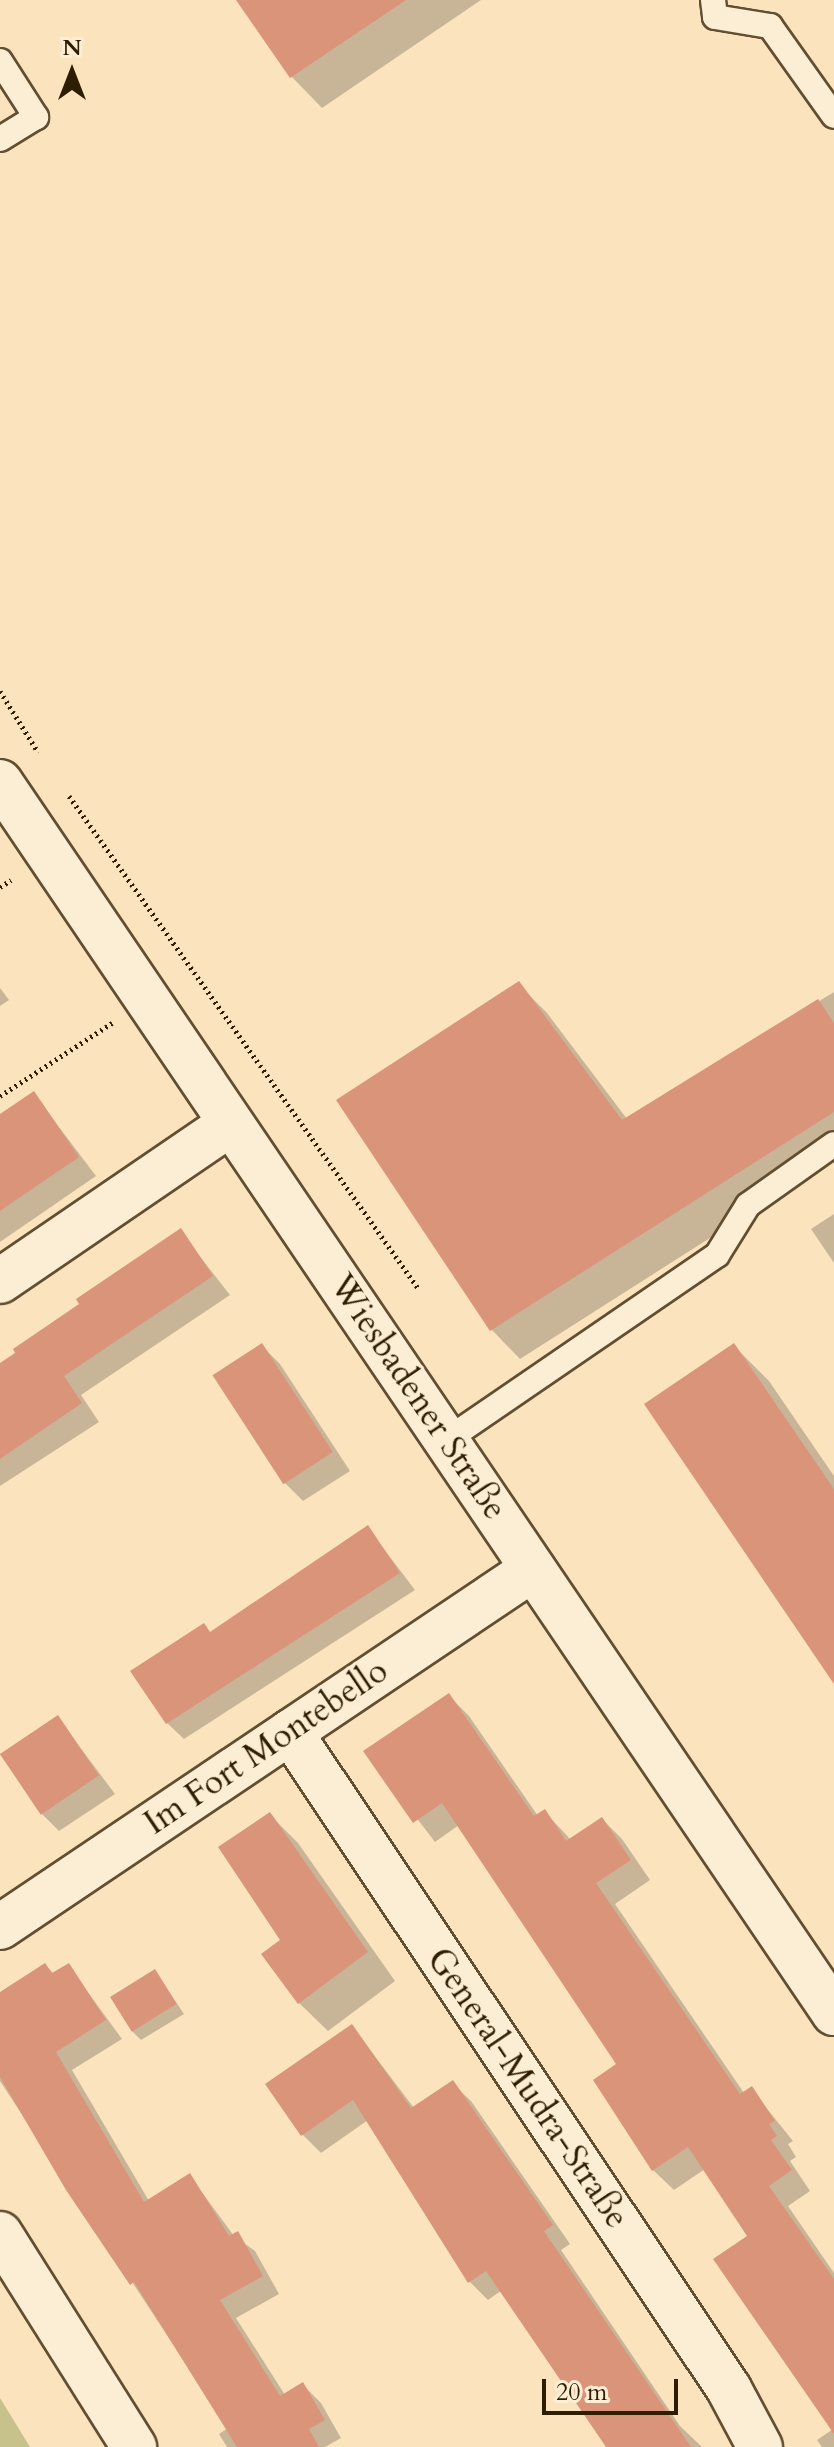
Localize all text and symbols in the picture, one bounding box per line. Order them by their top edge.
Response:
north arrow [32,32,112,112]
text: N [62,33,82,63]
street label: Wiesbadener Straße [321,1267,515,1527]
street label: Im Fort Montebello [137,1650,395,1844]
street label: General-Mudra-Straße [419,1940,637,2236]
scale bar [546,2363,682,2413]
text: 20 m [556,2376,607,2409]

